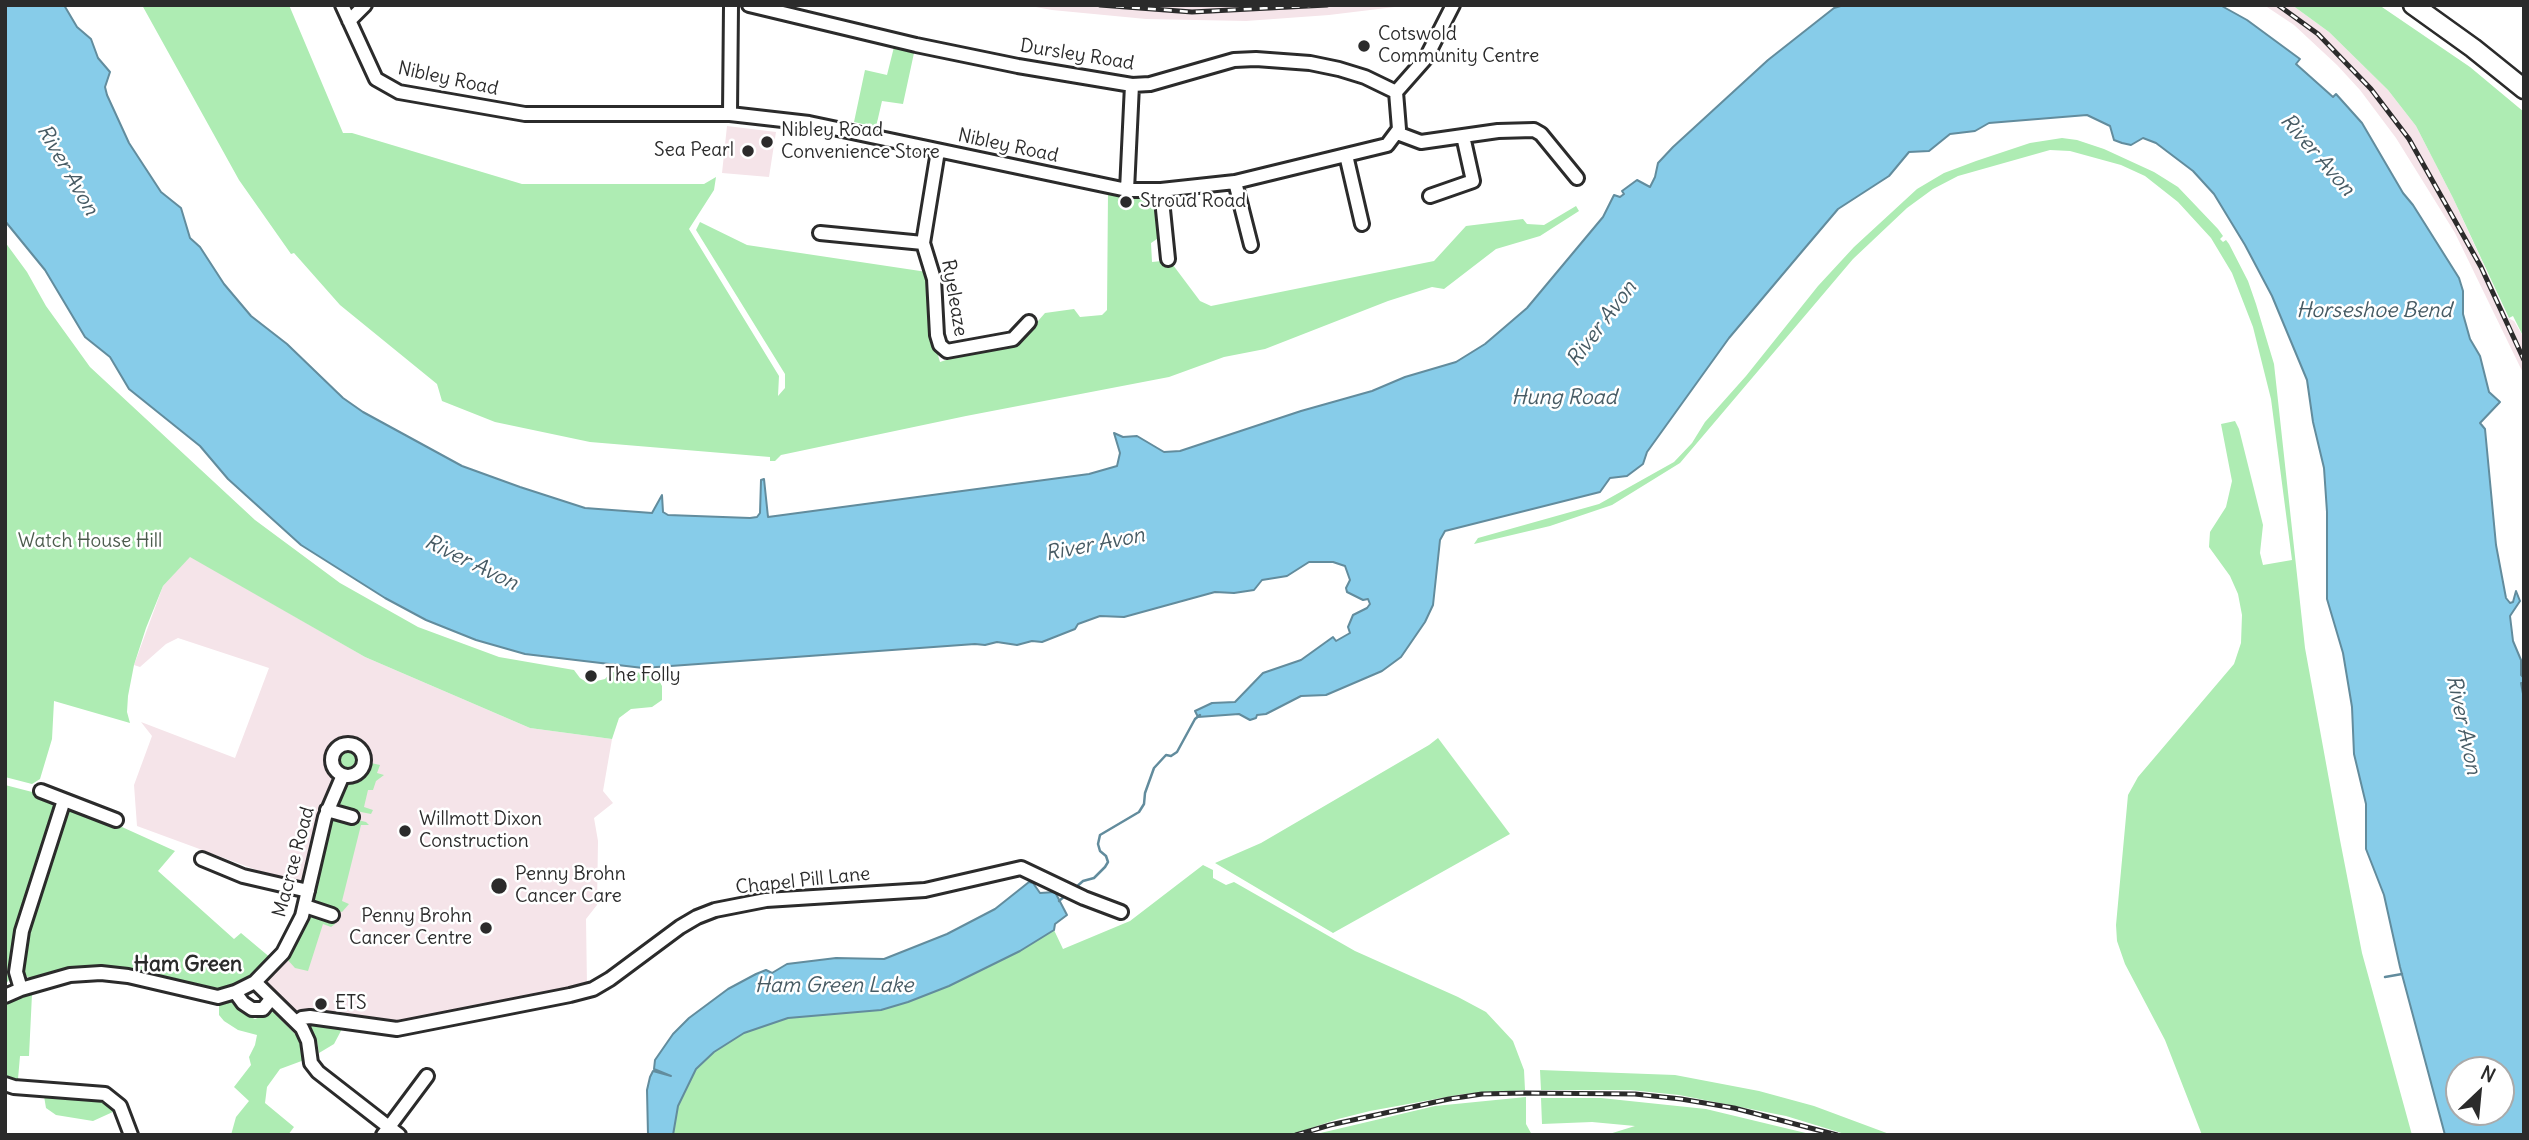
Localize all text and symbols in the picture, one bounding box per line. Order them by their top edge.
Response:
place label: Cotswold Community Centre [1378,24,1539,68]
street label: Dursley Road [1018,35,1136,75]
marker: Cotswold Community Centre [1356,38,1372,54]
street label: Nibley Road [396,57,500,101]
water label: River Avon [2274,109,2360,201]
water label: River Avon [31,120,103,220]
place label: Nibley Road Convenience Store [781,120,940,164]
street label: Nibley Road [956,124,1060,168]
marker: Nibley Road Convenience Store [759,134,775,150]
place label: Sea Pearl [654,140,734,162]
marker: Sea Pearl [740,143,756,159]
place label: Stroud Road [1140,191,1246,213]
marker: Stroud Road [1118,194,1134,210]
street label: Ryeleaze [936,258,972,338]
water label: River Avon [1562,276,1642,372]
water label: Horseshoe Bend [2296,298,2452,324]
water label: Hung Road [1511,385,1617,411]
water label: River Avon [1043,523,1147,567]
water label: River Avon [420,530,522,596]
park label: Watch House Hill [18,531,162,553]
place label: The Folly [605,665,681,687]
marker: The Folly [583,668,599,684]
water label: River Avon [2440,673,2486,777]
street label: Macrae Road [268,804,320,920]
place label: Willmott Dixon Construction [419,809,542,853]
marker: Willmott Dixon Construction [397,823,413,839]
street label: Chapel Pill Lane [735,863,871,899]
place label: Penny Brohn Cancer Care [515,864,626,908]
marker: Penny Brohn Cancer Care [489,876,509,896]
place label: Penny Brohn Cancer Centre [349,906,472,950]
marker: Penny Brohn Cancer Centre [478,920,494,936]
district label: Ham Green [134,952,242,978]
water label: Ham Green Lake [755,973,913,999]
place label: ETS [335,993,367,1015]
marker: ETS [313,996,329,1012]
north arrow [2445,1056,2515,1126]
text: N [2477,1060,2499,1088]

